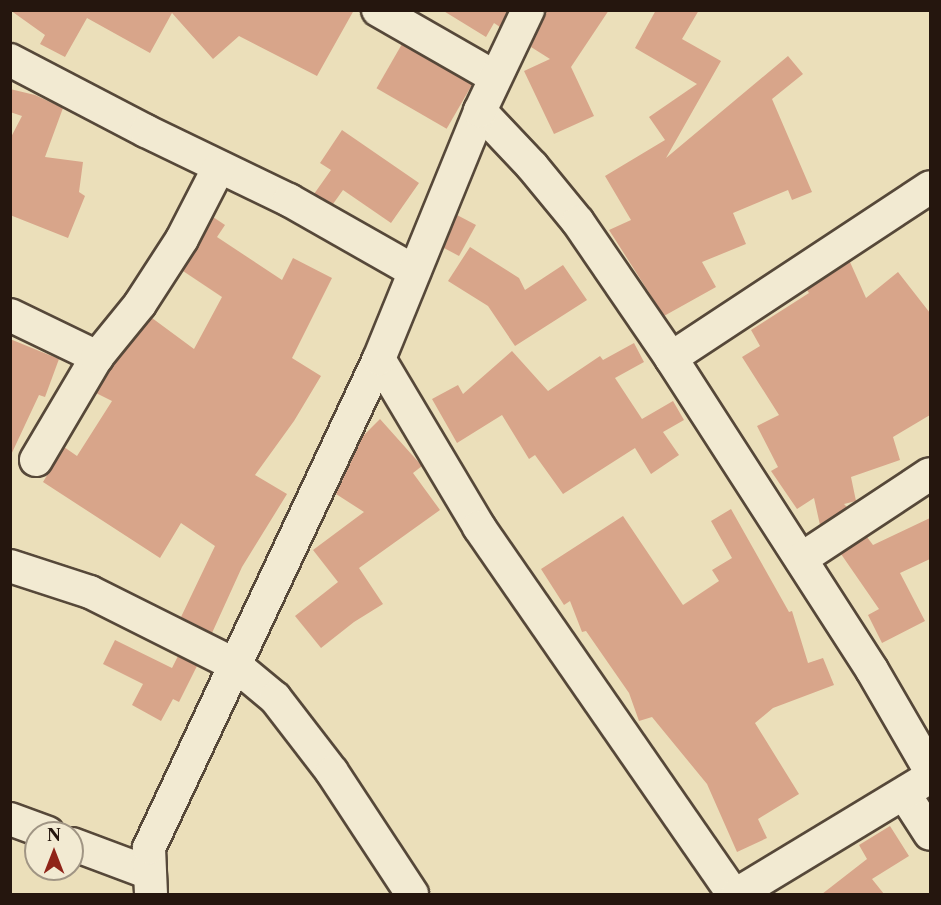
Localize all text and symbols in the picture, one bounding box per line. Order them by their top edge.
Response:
north arrow [24,821,84,881]
text: N [47,825,61,845]

